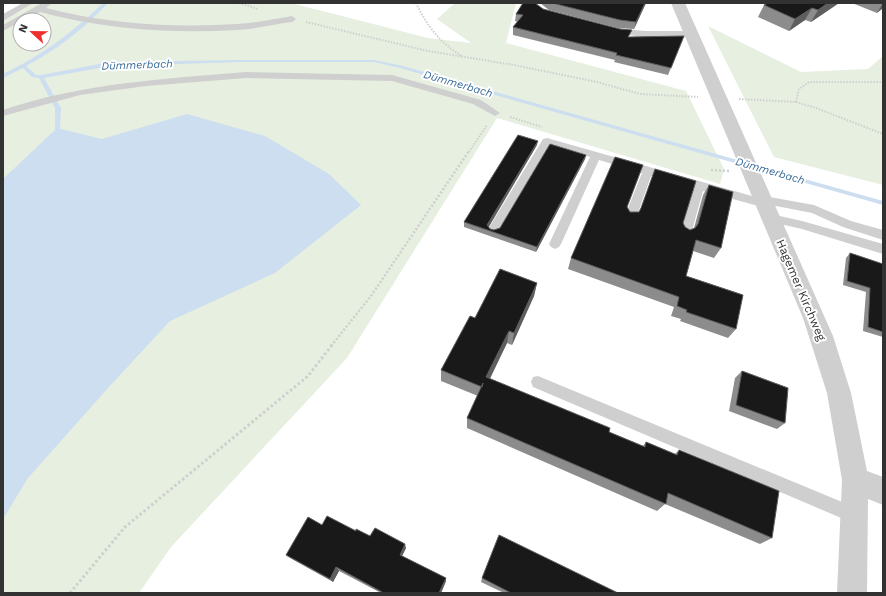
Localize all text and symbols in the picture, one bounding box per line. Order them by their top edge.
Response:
north arrow [12,12,52,52]
text: N [16,22,31,35]
water label: Dümmerbach [101,57,173,73]
water label: Dümmerbach [422,68,494,100]
water label: Dümmerbach [734,155,806,187]
street label: Hagemer Kirchweg [773,237,829,343]

